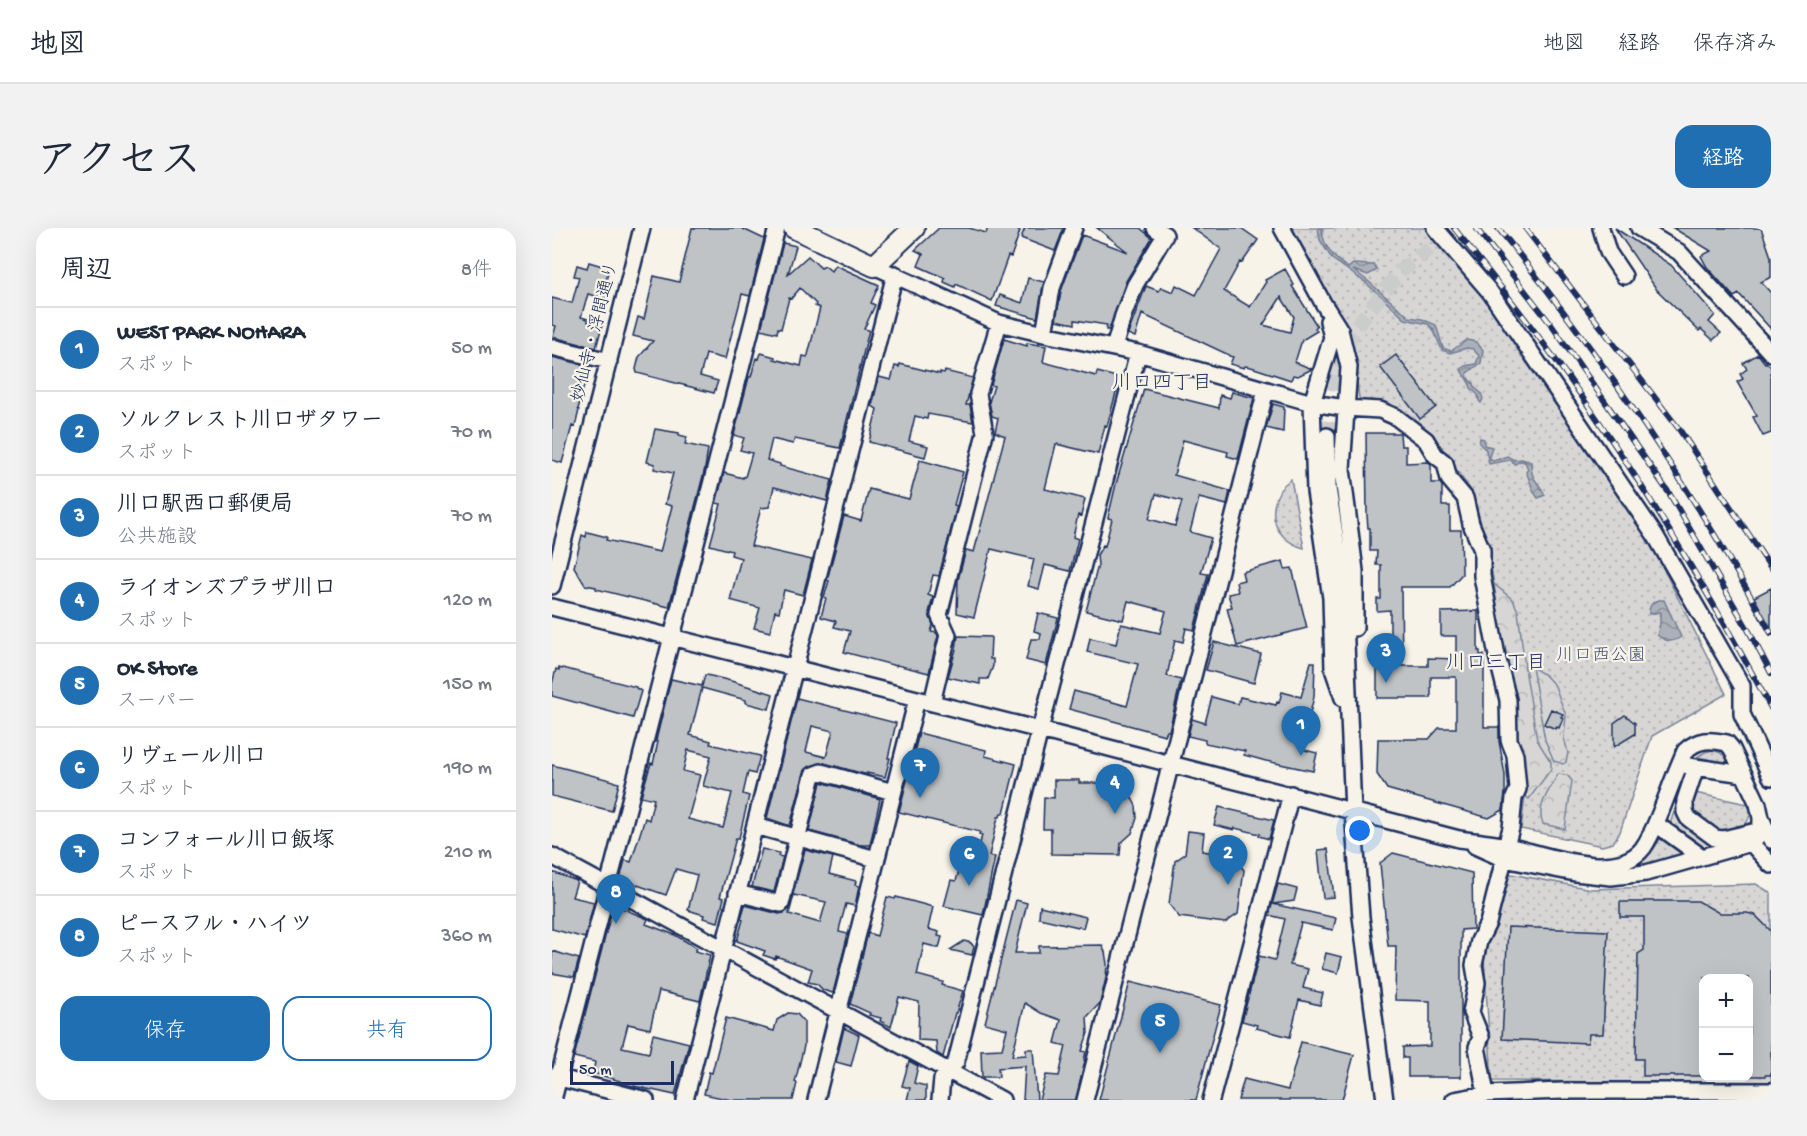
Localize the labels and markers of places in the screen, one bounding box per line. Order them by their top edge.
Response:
pin: 3 [1366,634,1406,683]
pin: 1 [1282,706,1320,756]
pin: 7 [900,748,940,798]
pin: 4 [1096,764,1134,814]
pin: 6 [950,836,988,886]
pin: 2 [1208,836,1248,885]
pin: 8 [596,874,636,924]
pin: 5 [1140,1004,1180,1053]

